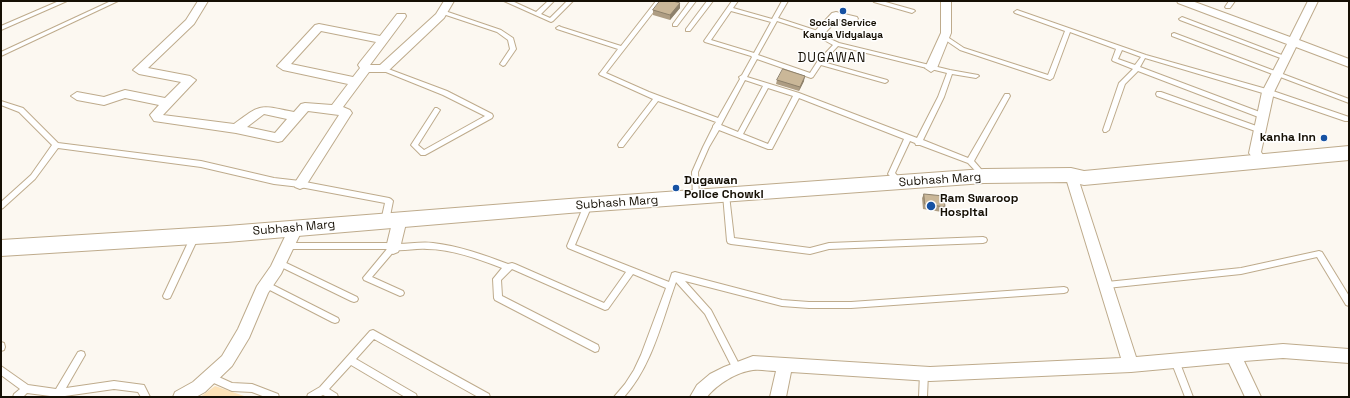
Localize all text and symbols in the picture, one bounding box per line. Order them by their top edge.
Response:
marker: Social Service Kanya Vidyalaya [838,6,848,16]
place label: Social Service Kanya Vidyalaya [803,17,883,40]
district label: DUGAWAN [798,50,866,66]
place label: kanha inn [1260,131,1316,145]
marker: kanha inn [1319,133,1329,143]
street label: Subhash Marg [898,170,982,190]
place label: Dugawan Police Chowki [684,174,764,202]
marker: Dugawan Police Chowki [671,183,681,193]
place label: Ram Swaroop Hospital [940,192,1018,220]
street label: Subhash Marg [575,193,659,213]
marker: Ram Swaroop Hospital [925,200,937,212]
street label: Subhash Marg [252,217,336,239]

